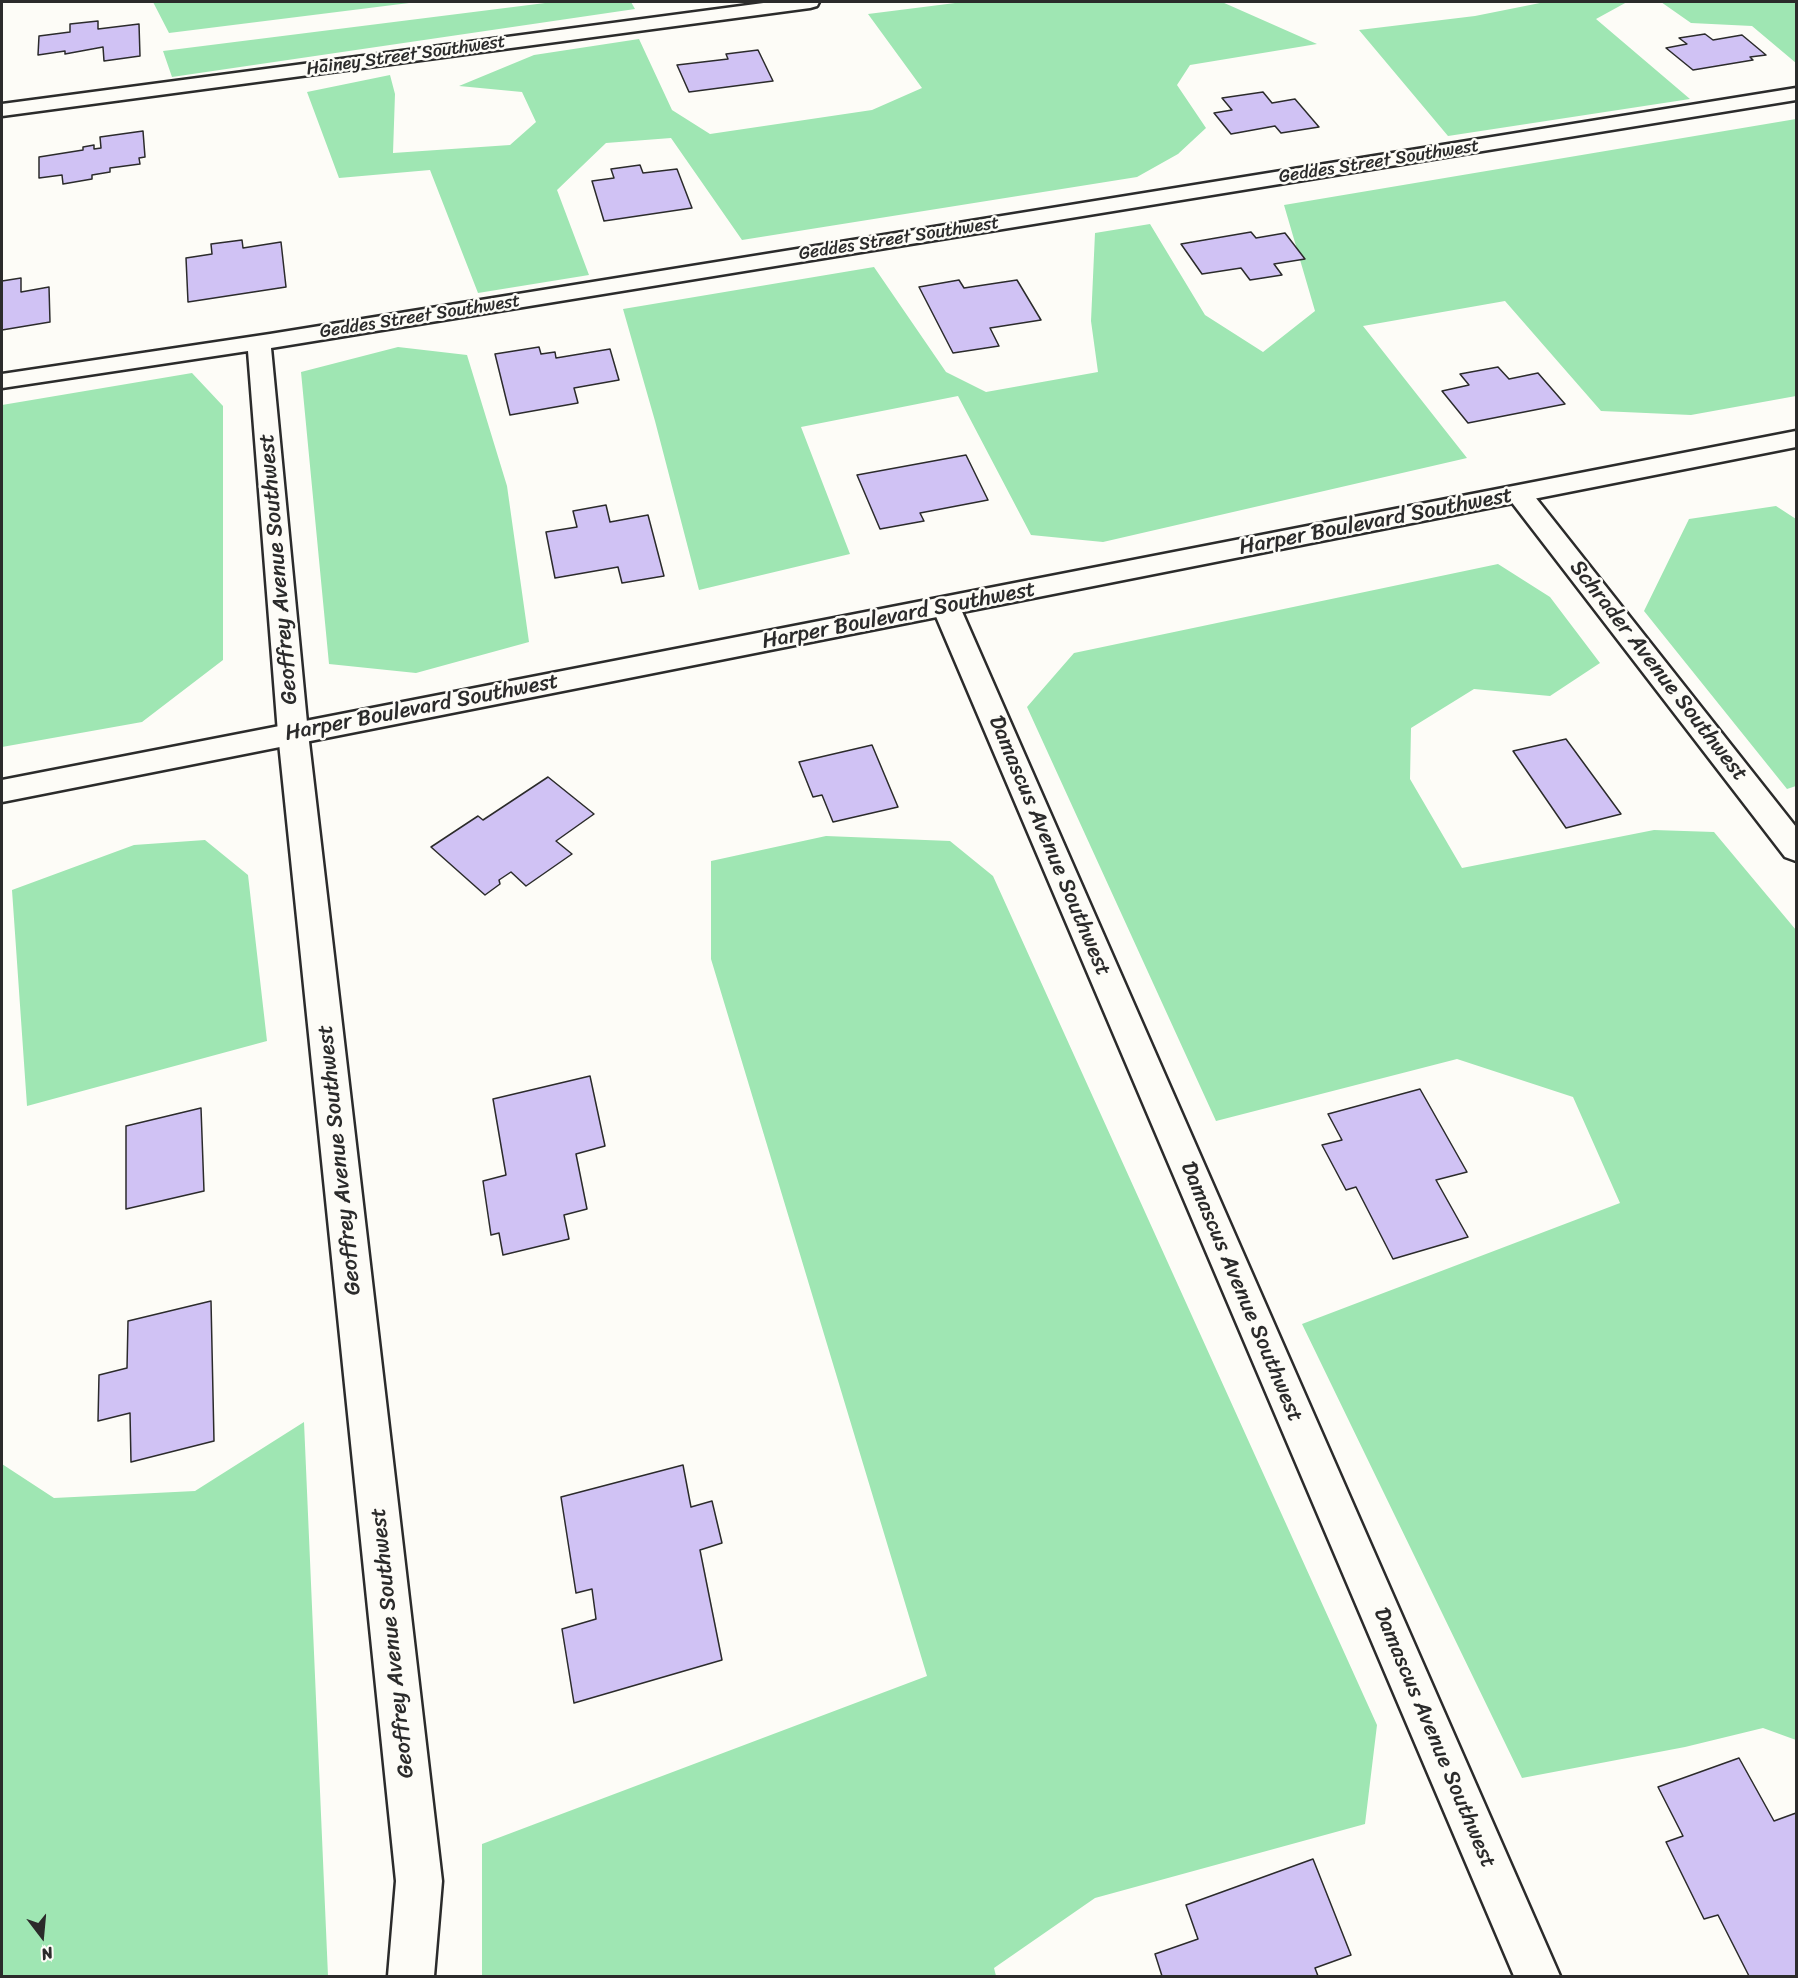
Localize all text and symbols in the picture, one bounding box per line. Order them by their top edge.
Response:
street label: Hainey Street Southwest [305,31,507,81]
street label: Geddes Street Southwest [1277,136,1481,188]
street label: Geddes Street Southwest [797,213,1001,265]
street label: Geddes Street Southwest [318,291,522,343]
street label: Geoffrey Avenue Southwest [254,432,304,706]
street label: Harper Boulevard Southwest [1237,483,1515,561]
street label: Schrader Avenue Southwest [1563,555,1753,787]
street label: Harper Boulevard Southwest [760,577,1038,655]
street label: Harper Boulevard Southwest [283,669,561,747]
street label: Damascus Avenue Southwest [982,712,1116,980]
street label: Geoffrey Avenue Southwest [313,1023,367,1297]
street label: Damascus Avenue Southwest [1174,1158,1308,1426]
street label: Geoffrey Avenue Southwest [366,1506,420,1780]
street label: Damascus Avenue Southwest [1367,1604,1501,1872]
north arrow [12,1906,72,1966]
text: N [38,1938,56,1969]

